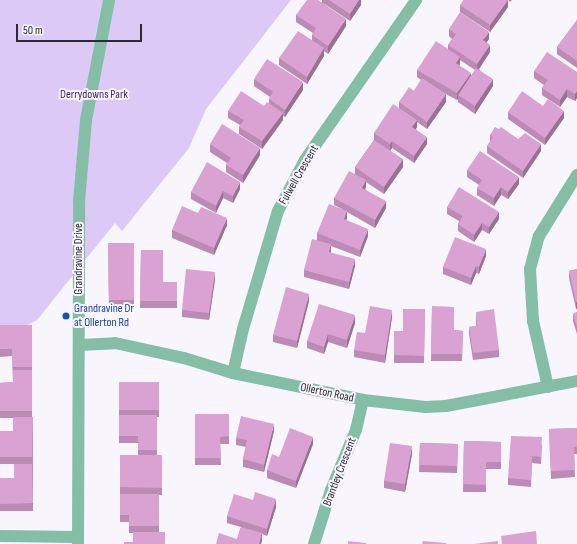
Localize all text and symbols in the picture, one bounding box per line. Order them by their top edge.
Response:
scale bar [18,16,144,42]
text: 50 m [23,23,43,38]
park label: Derrydowns Park [60,88,128,102]
street label: Fulwell Crescent [276,143,322,207]
street label: Grandravine Drive [72,223,86,295]
place label: Grandravine Dr at Ollerton Rd [74,302,134,330]
marker: Grandravine Dr at Ollerton Rd [61,311,71,321]
street label: Ollerton Road [299,380,355,406]
street label: Brantley Crescent [320,436,360,508]

